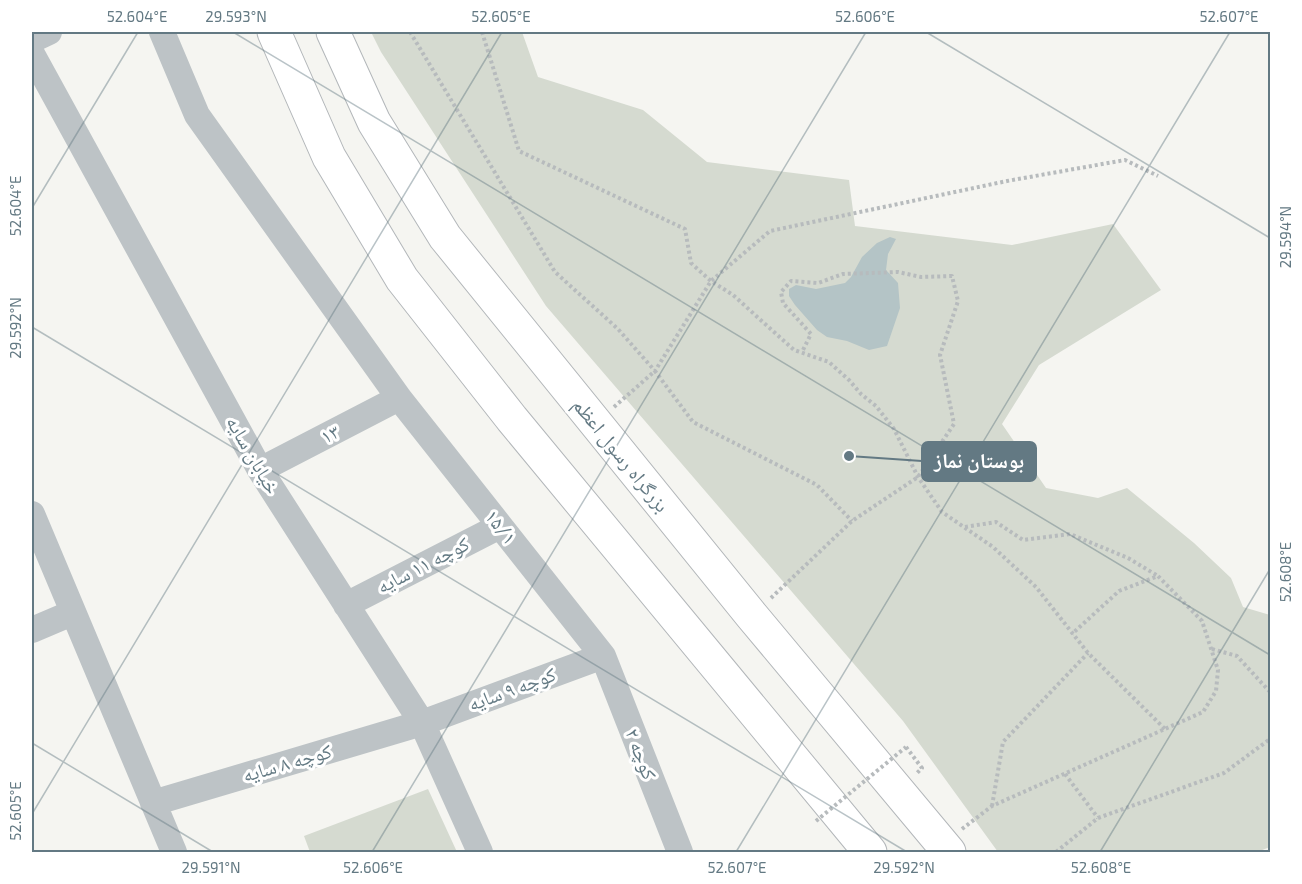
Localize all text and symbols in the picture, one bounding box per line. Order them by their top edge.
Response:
text: 52.604°E [107,7,167,25]
text: 29.593°N [205,7,267,25]
text: 52.605°E [471,7,531,25]
text: 52.606°E [835,7,895,25]
text: 52.607°E [1199,7,1259,25]
text: 52.604°E [6,176,24,236]
text: 29.594°N [1276,206,1294,268]
text: 29.592°N [6,297,24,359]
street label: بزرگراه رسول اعظم [566,393,675,518]
street label: خیابان سایه [221,411,286,498]
street label: ۱۳ [316,418,343,448]
callout: بوستان نماز [922,442,1036,481]
text: بوستان نماز [933,447,1024,473]
street label: ۱۵/۱ [481,504,523,548]
street label: کوچه ۱۱ سایه [372,531,473,598]
text: 52.608°E [1276,542,1294,602]
street label: کوچه ۹ سایه [465,661,559,716]
street label: کوچه ۲ [621,725,663,783]
street label: کوچه ۸ سایه [239,738,334,787]
text: 52.605°E [6,781,24,841]
text: 29.591°N [181,858,241,876]
text: 52.606°E [343,858,403,876]
text: 52.607°E [707,858,767,876]
text: 29.592°N [873,858,935,876]
text: 52.608°E [1071,858,1131,876]

